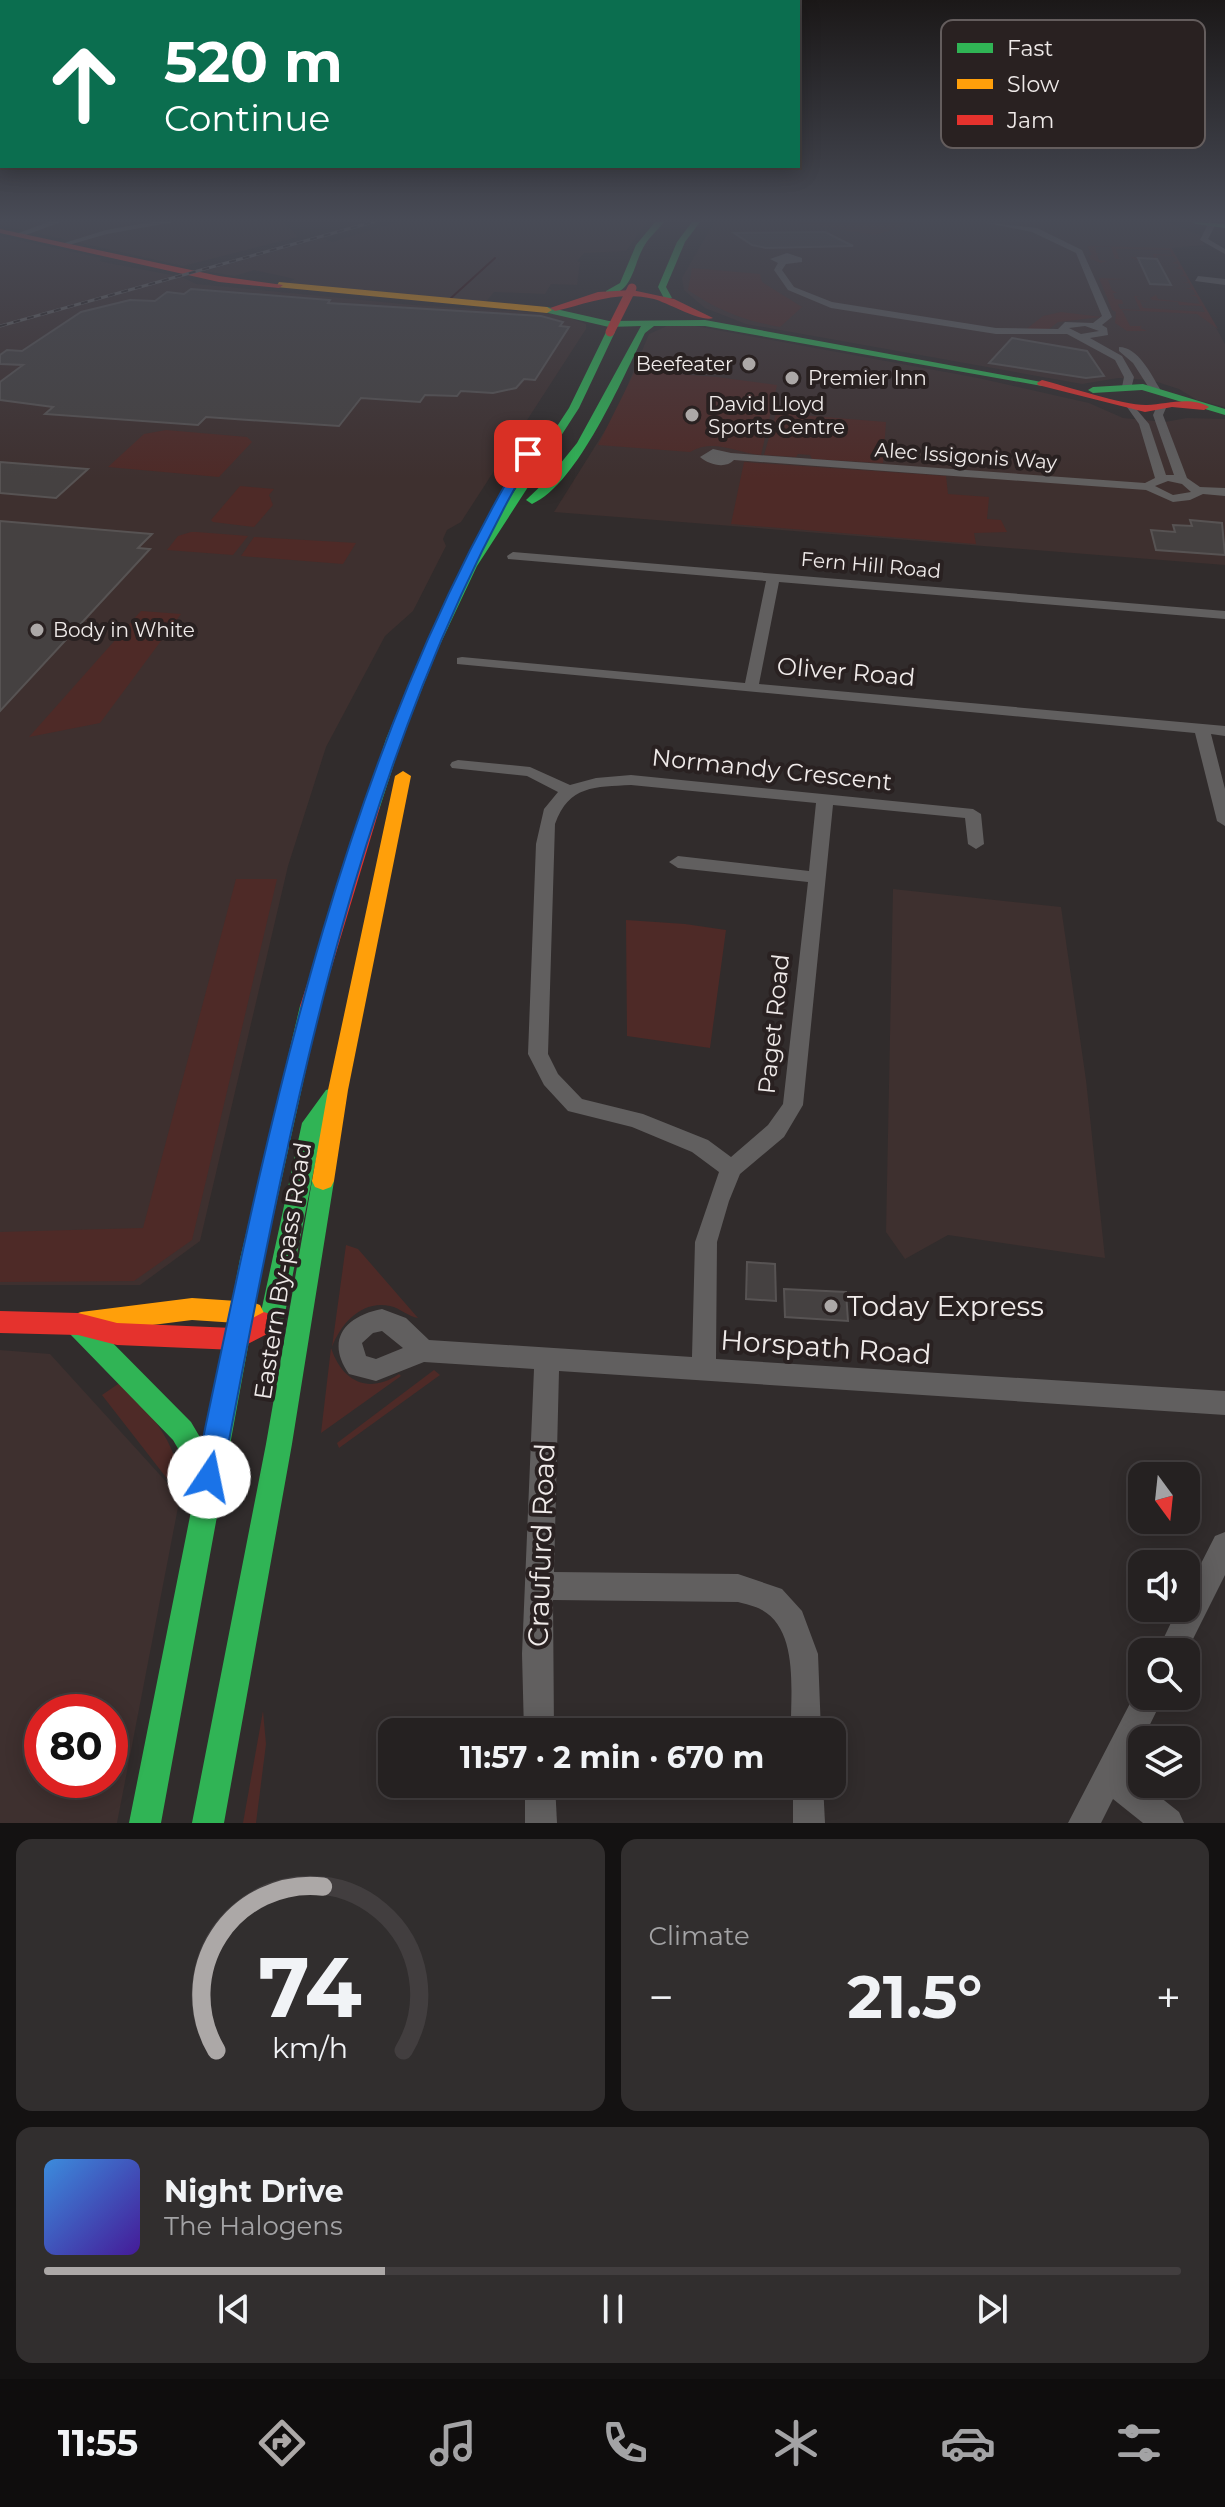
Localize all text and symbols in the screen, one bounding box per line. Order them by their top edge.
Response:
legend [941,20,1205,148]
text: 520 m [164,28,343,96]
icon: ahead [32,32,136,136]
text: Fast [1007,35,1053,62]
text: Slow [1007,71,1060,98]
text: Continue [164,96,330,140]
text: Jam [1006,107,1054,134]
place label: Beefeater [636,352,733,376]
marker: Beefeater [740,355,758,373]
place label: Premier Inn [808,366,927,390]
marker: Premier Inn [783,369,801,387]
place label: David Lloyd Sports Centre [708,392,845,439]
marker: David Lloyd Sports Centre [683,406,701,424]
pin [494,420,562,488]
icon: arrive [506,432,550,476]
street label: Alec Issigonis Way [874,438,1058,474]
street label: Fern Hill Road [800,547,942,583]
place label: Body in White [53,618,195,642]
marker: Body in White [28,621,46,639]
street label: Oliver Road [776,651,916,692]
street label: Normandy Crescent [650,742,894,797]
street label: Paget Road [752,952,795,1095]
street label: Eastern By-pass Road [248,1140,317,1402]
place label: Today Express [847,1289,1044,1323]
marker: Today Express [822,1297,840,1315]
street label: Horspath Road [719,1323,933,1371]
position arrow [167,1435,251,1519]
street label: Craufurd Road [520,1442,562,1648]
north arrow [1128,1462,1200,1534]
map controls [1128,1462,1200,1798]
button: sound [1128,1550,1200,1622]
button: search [1128,1638,1200,1710]
speed limit sign: 80 [24,1694,128,1798]
button: layers [1128,1726,1200,1798]
text: 11:57 · 2 min · 670 m [460,1739,764,1776]
text: Climate [649,1920,750,1952]
text: 74 [259,1936,362,2038]
text: 21.5° [847,1960,982,2033]
text: − [649,1970,674,2024]
text: + [1156,1970,1181,2024]
text: km/h [272,2030,348,2065]
text: Night Drive [164,2173,344,2210]
text: The Halogens [164,2210,343,2242]
icon: previous [212,2287,256,2331]
icon: pause [591,2287,635,2331]
icon: next [970,2287,1014,2331]
icon: directions [254,2415,310,2471]
icon: music [425,2415,481,2471]
icon: phone [597,2415,653,2471]
icon: climate [768,2415,824,2471]
icon: car [940,2415,996,2471]
icon: filters [1111,2415,1167,2471]
text: 11:55 [58,2421,138,2465]

